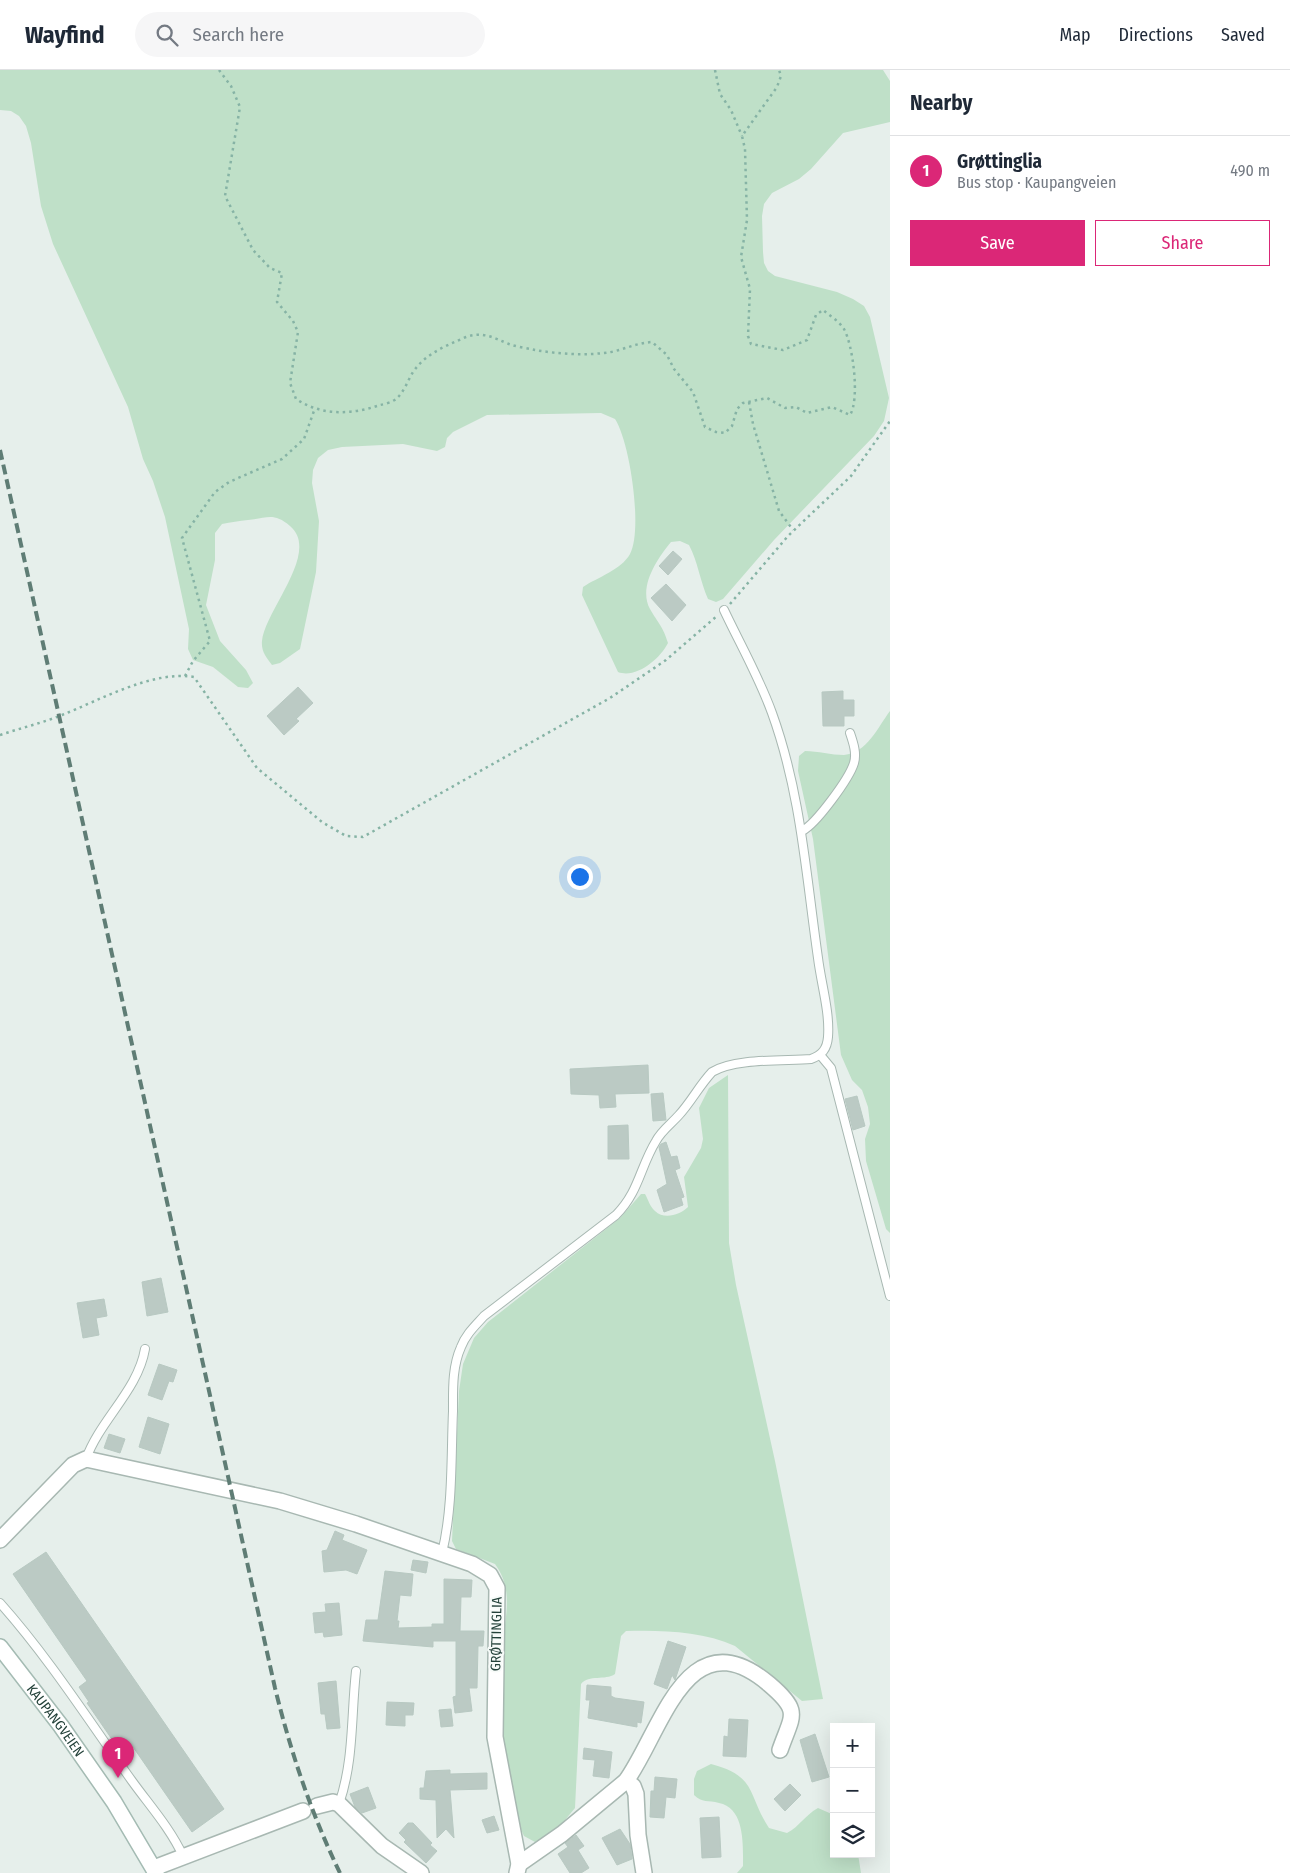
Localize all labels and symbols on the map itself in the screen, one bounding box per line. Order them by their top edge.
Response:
your location [567,864,593,890]
street label: GRØTTINGLIA [487,1596,506,1671]
street label: KAUPANGVEIEN [23,1681,88,1760]
pin: 1 [102,1737,134,1778]

